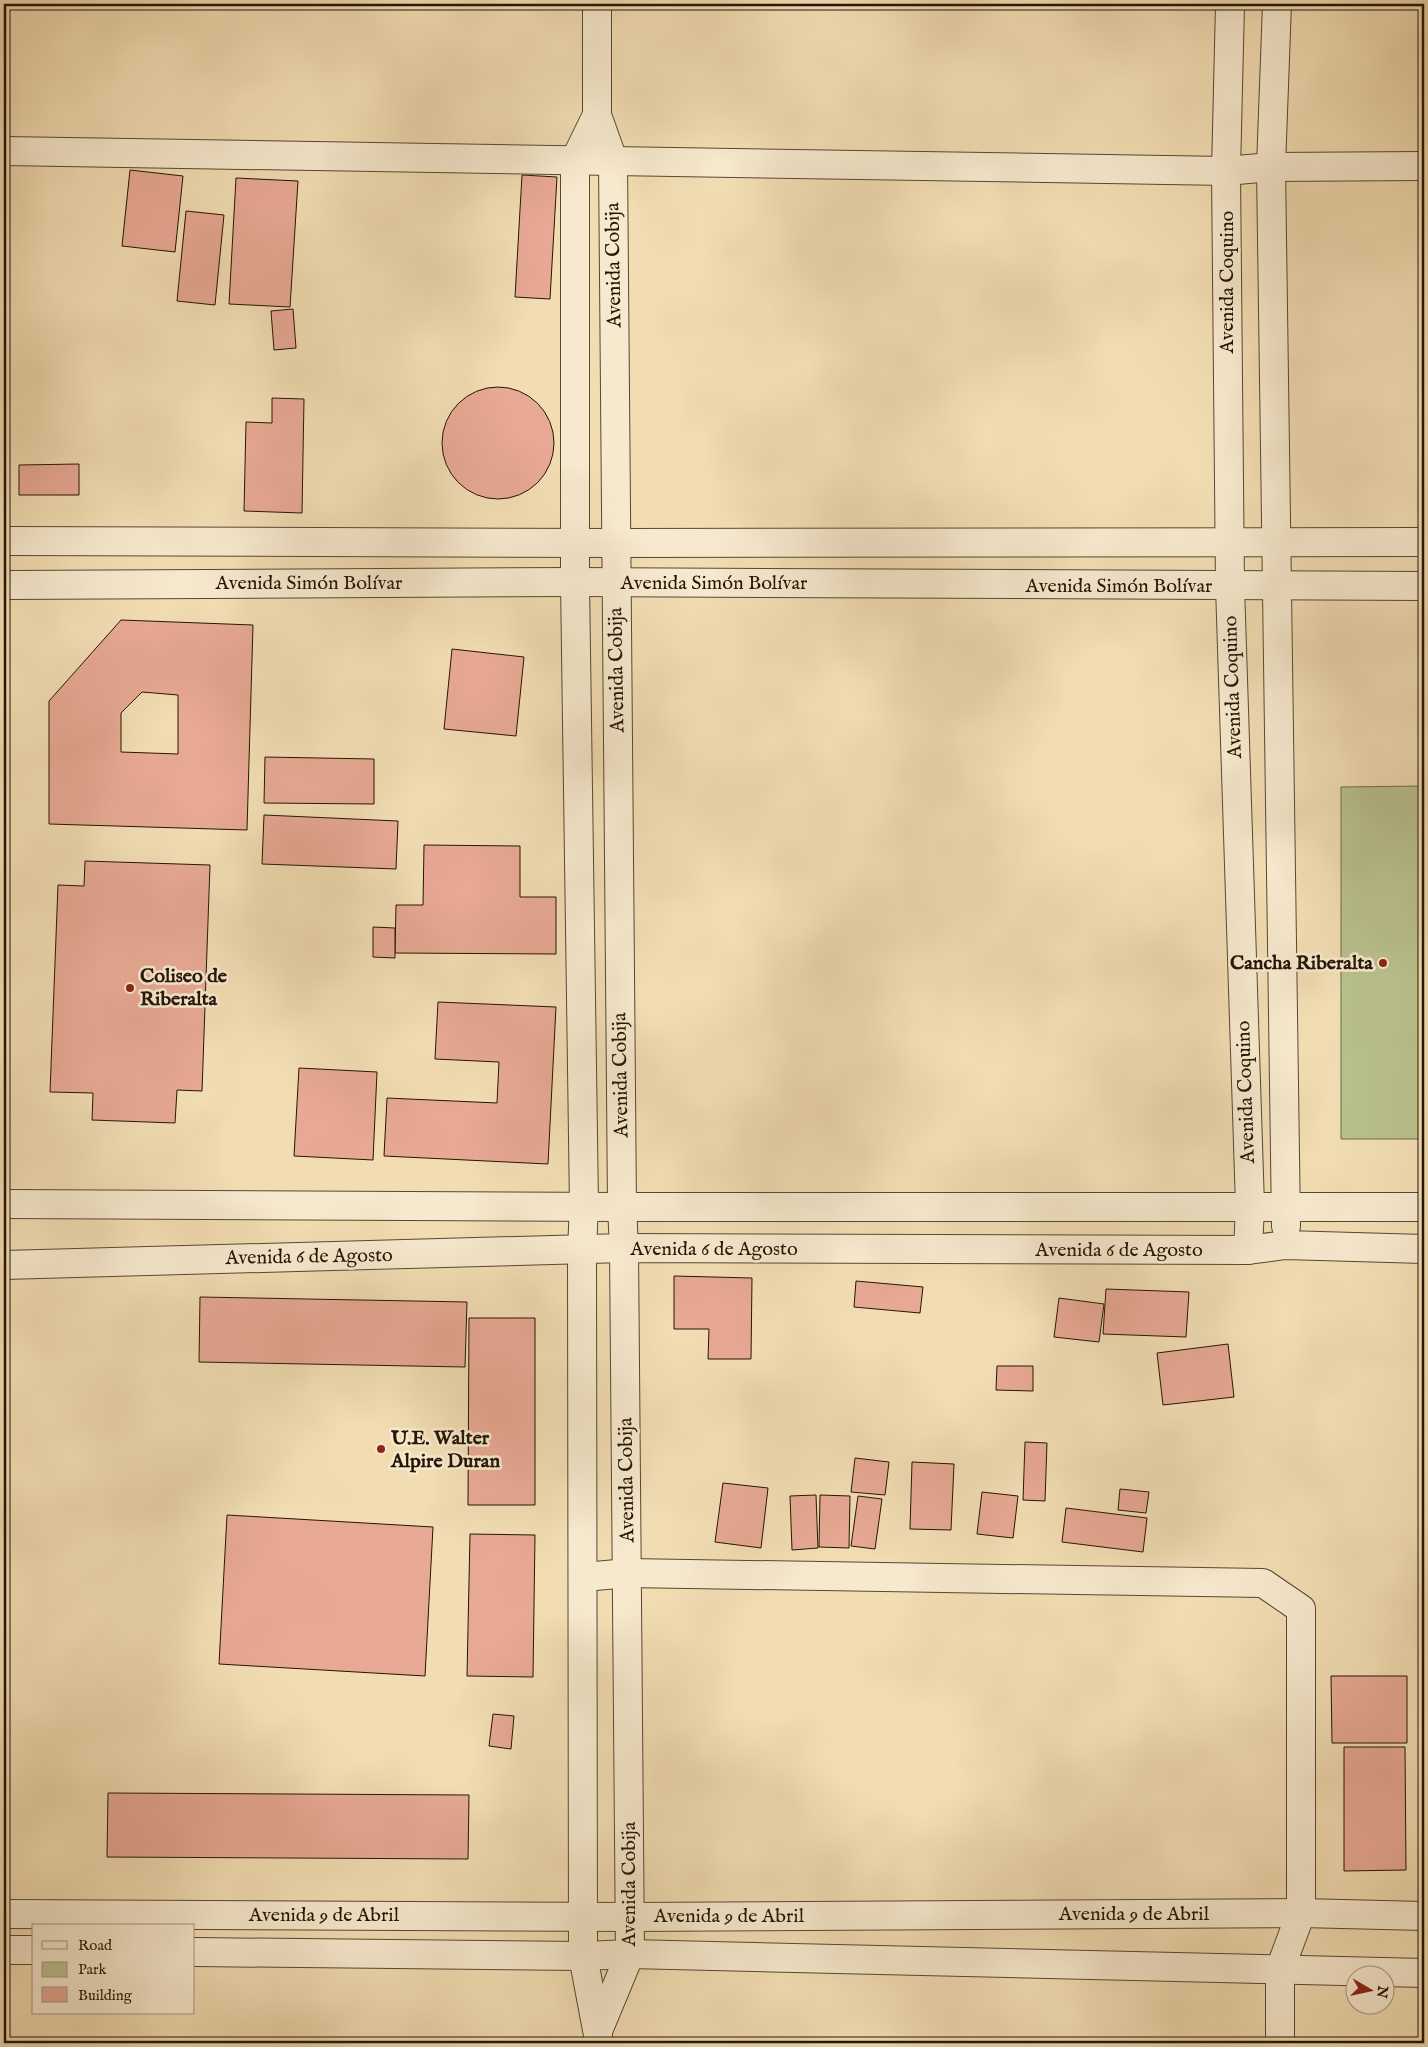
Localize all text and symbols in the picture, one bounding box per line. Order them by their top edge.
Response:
street label: Avenida Cobija [600,202,628,329]
street label: Avenida Coquino [1215,210,1240,354]
street label: Avenida Simón Bolívar [215,571,403,596]
street label: Avenida Simón Bolívar [620,571,808,596]
street label: Avenida Simón Bolívar [1025,574,1213,599]
street label: Avenida Cobija [603,607,631,734]
street label: Avenida Coquino [1218,615,1248,760]
place label: Cancha Riberalta [1230,951,1373,976]
marker: Cancha Riberalta [1377,957,1389,969]
place label: Coliseo de Riberalta [140,964,228,1012]
marker: Coliseo de Riberalta [124,982,136,994]
street label: Avenida Cobija [607,1012,635,1139]
street label: Avenida Coquino [1231,1020,1261,1165]
street label: Avenida 6 de Agosto [629,1237,798,1262]
street label: Avenida 6 de Agosto [1034,1238,1203,1263]
street label: Avenida 6 de Agosto [224,1243,393,1271]
street label: Avenida Cobija [613,1417,641,1544]
place label: U.E. Walter Alpire Duran [390,1426,500,1474]
marker: U.E. Walter Alpire Duran [375,1443,387,1455]
street label: Avenida Cobija [617,1821,642,1947]
street label: Avenida 9 de Abril [1058,1902,1210,1927]
street label: Avenida 9 de Abril [248,1903,400,1928]
street label: Avenida 9 de Abril [653,1904,805,1929]
legend [32,1924,195,2014]
text: Road [78,1936,113,1955]
text: Park [78,1960,108,1979]
north arrow [1346,1964,1396,2014]
text: N [1372,1983,1392,1999]
text: Building [78,1986,133,2005]

